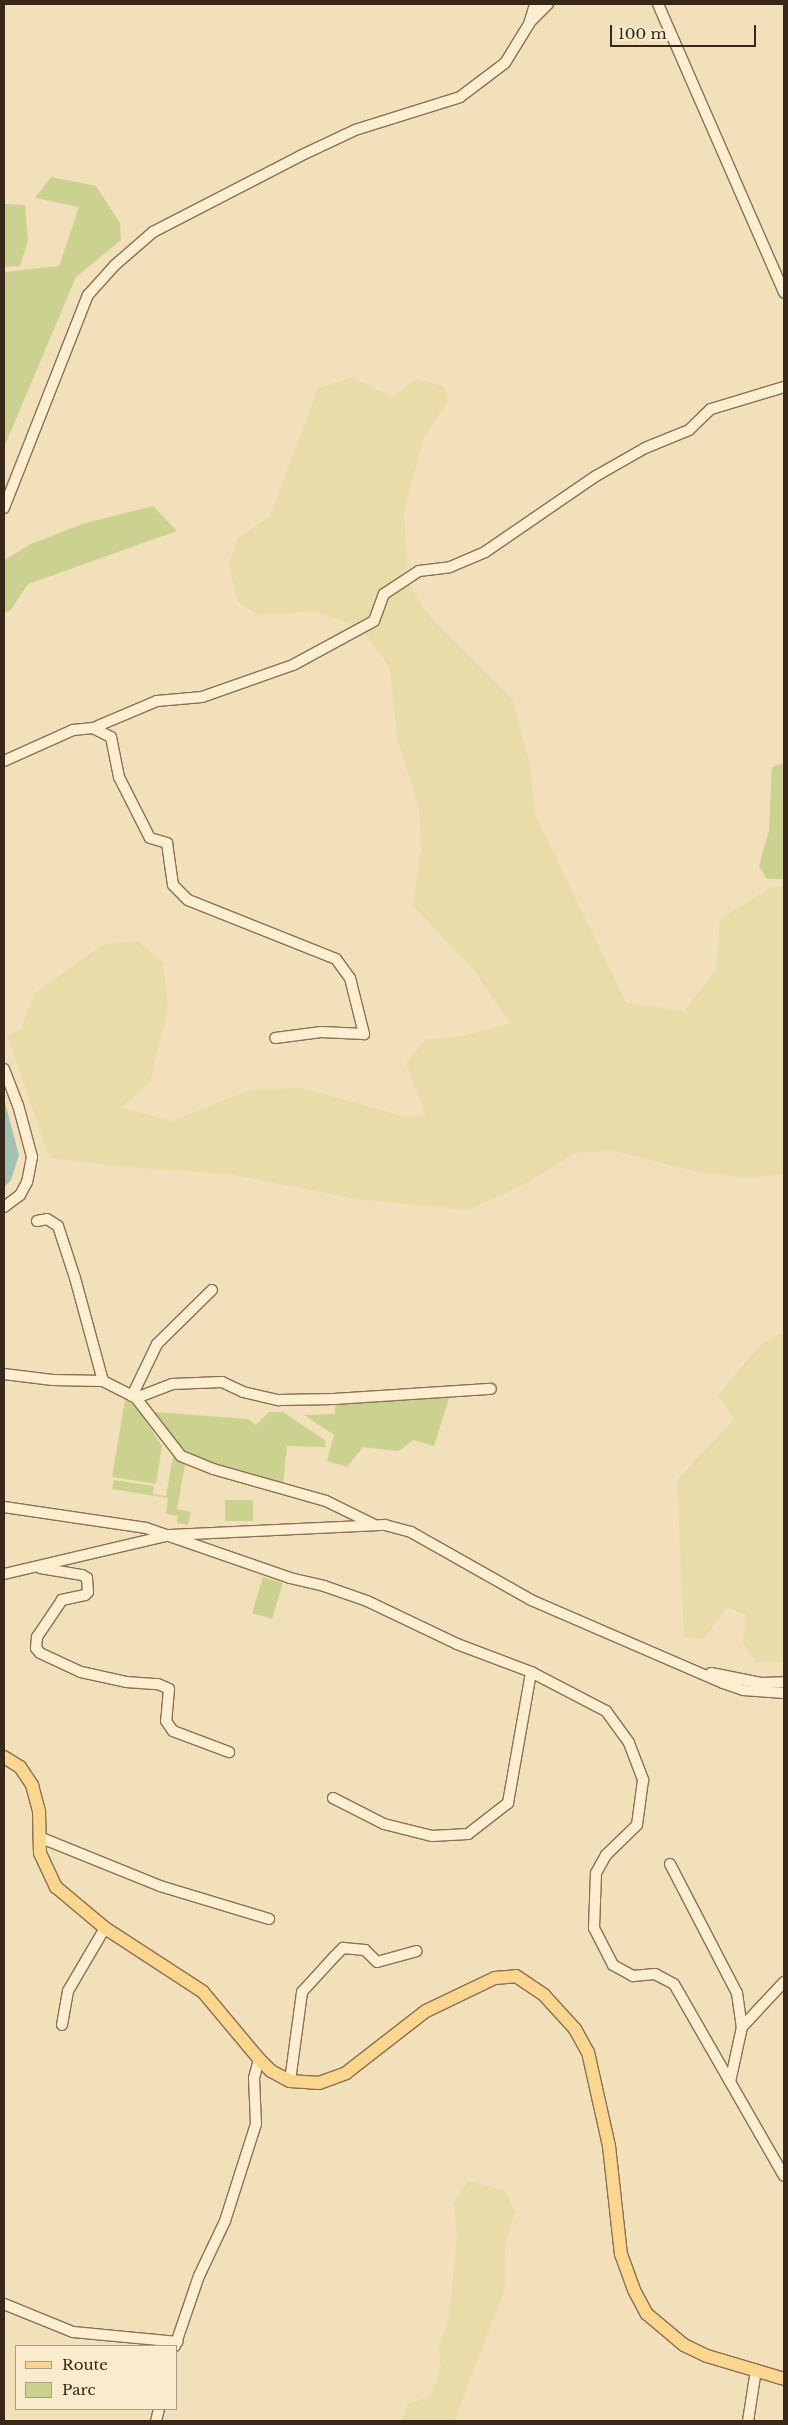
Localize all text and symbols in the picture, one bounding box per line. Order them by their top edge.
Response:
scale bar [613,15,759,47]
text: 100 m [618,24,667,43]
legend [15,2345,178,2410]
text: Route [62,2355,108,2374]
text: Parc [62,2380,95,2399]

